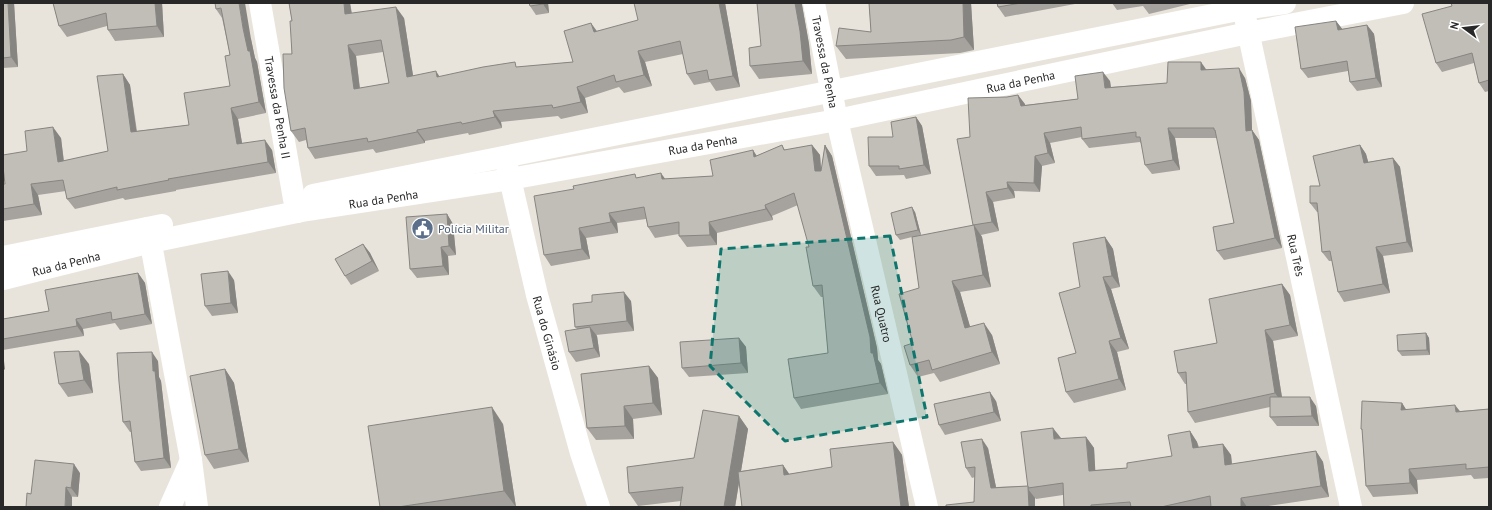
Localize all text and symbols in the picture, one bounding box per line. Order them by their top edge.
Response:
north arrow [1444,8,1484,48]
street label: Travessa da Penha [809,14,842,109]
text: N [1447,20,1462,31]
street label: Travessa da Penha II [262,55,294,160]
street label: Rua da Penha [985,67,1056,96]
street label: Rua da Penha [667,131,738,158]
street label: Rua da Penha [348,186,419,211]
public building icon: Polícia Militar [410,215,436,241]
place label: Polícia Militar [438,221,509,236]
street label: Rua Três [1285,233,1308,278]
street label: Rua da Penha [30,247,102,279]
street label: Rua Quatro [868,284,896,344]
street label: Rua do Ginásio [530,294,565,372]

